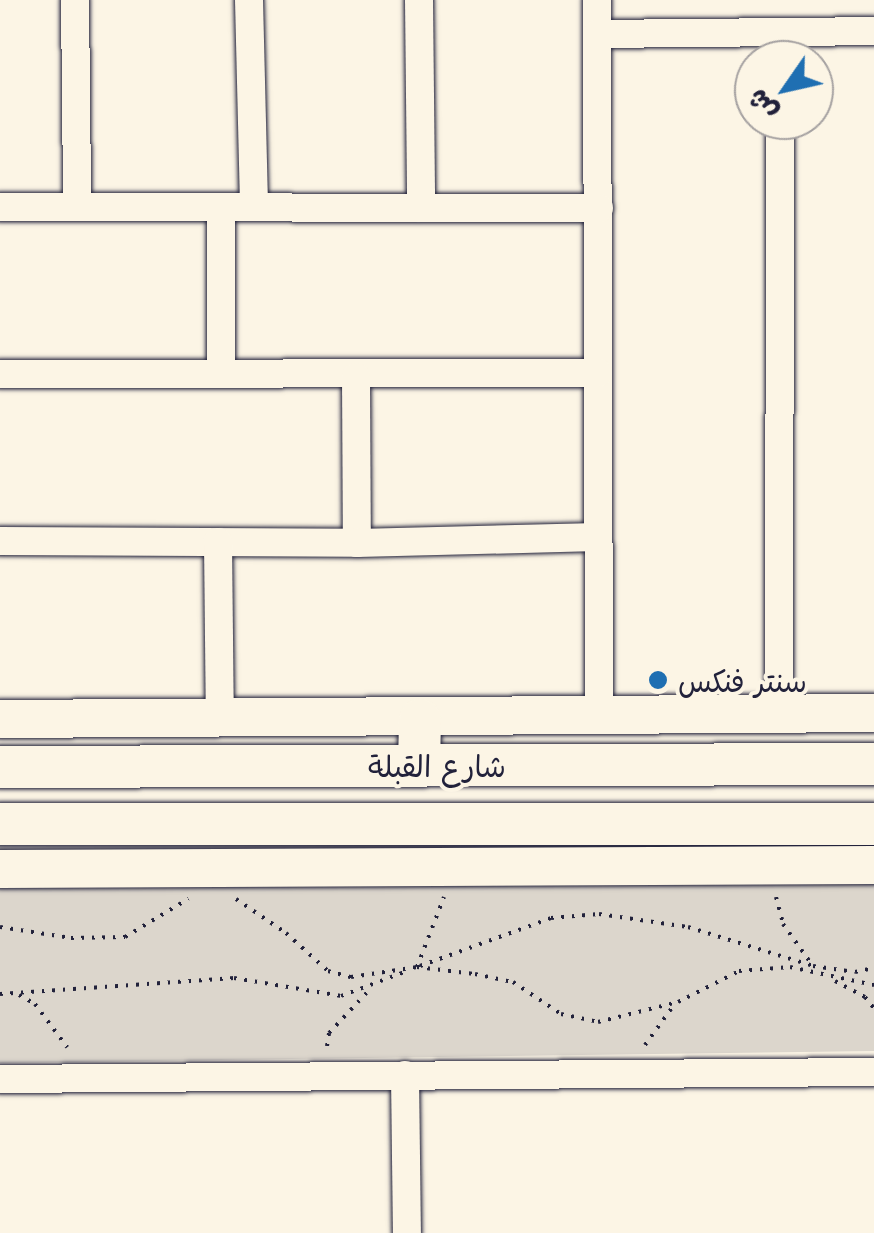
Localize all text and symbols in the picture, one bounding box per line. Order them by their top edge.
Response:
north arrow [734,40,834,140]
text: ش [734,81,787,131]
place label: سنتر فنكس [678,662,807,698]
marker: سنتر فنكس [647,669,669,691]
street label: شارع القبلة [368,747,506,783]

